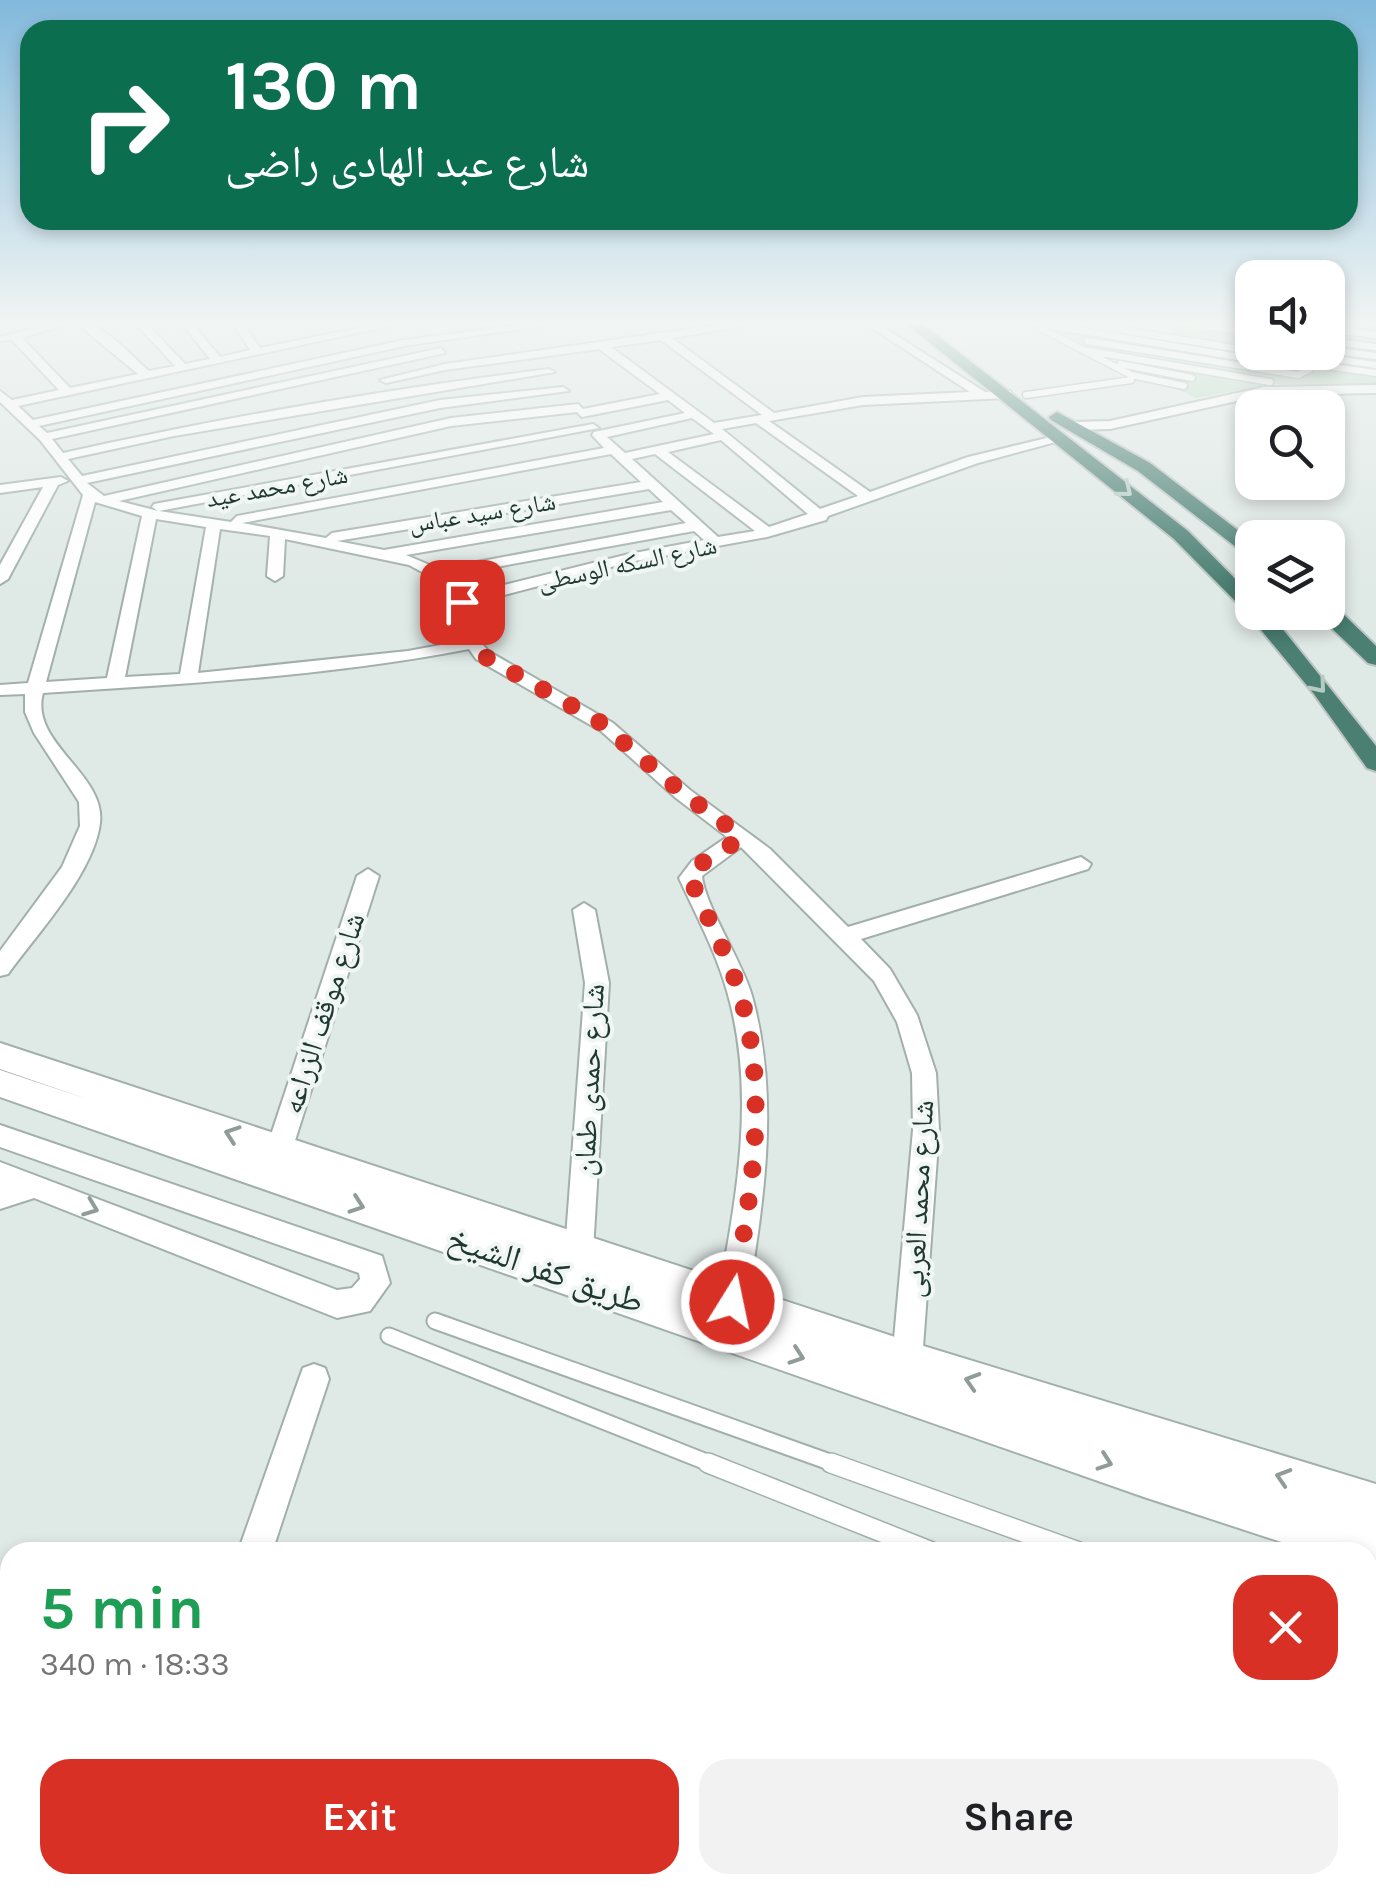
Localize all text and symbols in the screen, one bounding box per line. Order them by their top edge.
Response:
text: 130 m [225,45,422,127]
icon: right [60,60,190,190]
text: شارع عبد الهادى راضى [225,136,589,188]
map controls [1235,260,1345,630]
button: sound [1235,260,1345,370]
button: search [1235,390,1345,500]
street label: شارع محمد عيد [204,460,350,514]
one-way arrow [1114,478,1132,496]
street label: شارع سيد عباس [407,487,558,539]
button: layers [1235,520,1345,630]
street label: شارع السكه الوسطى [535,530,719,598]
pin [420,560,505,645]
icon: arrive [435,575,490,630]
one-way arrow [1307,674,1325,692]
street label: شارع موقف الزراعه [274,908,373,1118]
street label: شارع حمدى طمان [566,983,613,1177]
street label: شارع محمد العربى [895,1099,942,1299]
one-way arrow [225,1125,242,1146]
one-way arrow [348,1194,365,1214]
one-way arrow [81,1196,99,1216]
street label: طريق كفر الشيخ [442,1217,650,1323]
position arrow [680,1250,784,1354]
one-way arrow [788,1344,805,1364]
one-way arrow [964,1373,981,1393]
one-way arrow [1095,1450,1112,1470]
one-way arrow [1275,1468,1292,1489]
text: 5 min [40,1573,204,1643]
button: close [1233,1575,1338,1680]
text: 340 m · 18:33 [40,1646,230,1683]
button: Exit [40,1759,679,1874]
button: Share [699,1759,1338,1874]

